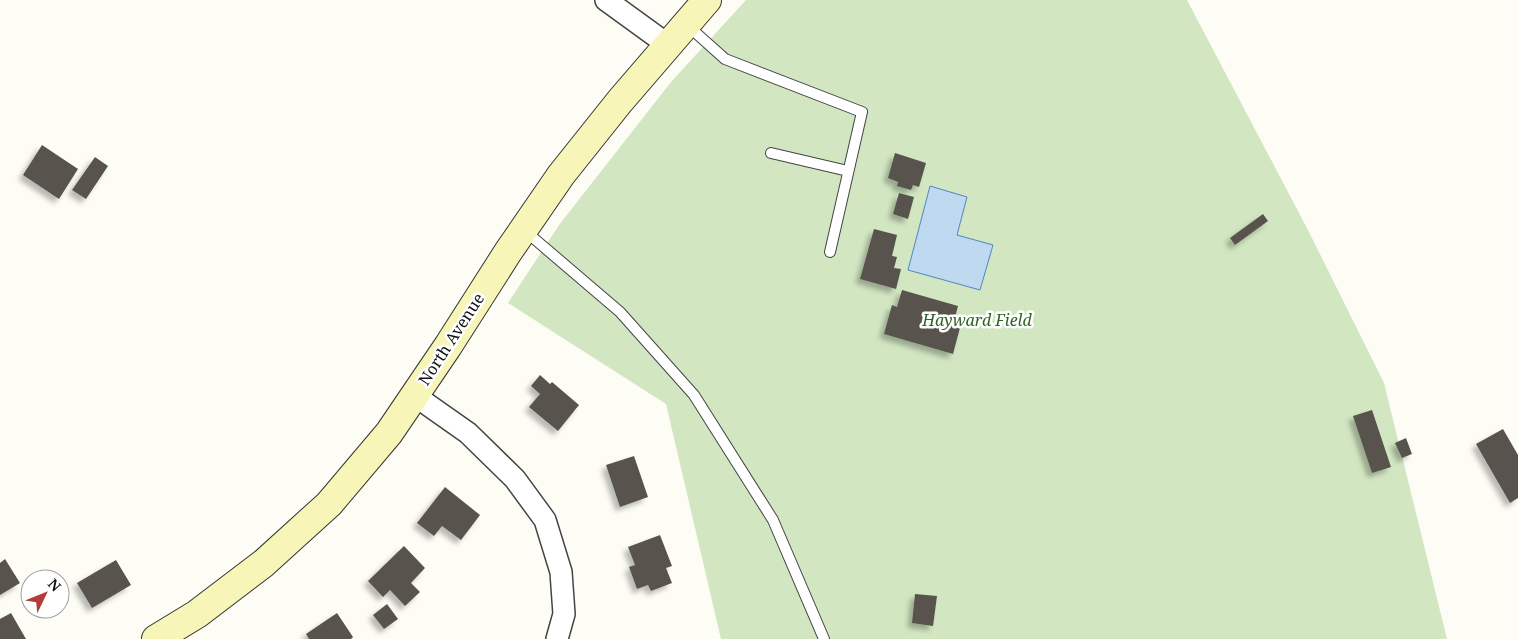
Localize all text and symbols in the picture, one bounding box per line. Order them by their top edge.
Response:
street label: North Avenue [413,289,489,389]
park label: Hayward Field [921,309,1032,331]
north arrow [20,569,70,619]
text: N [44,574,66,595]

